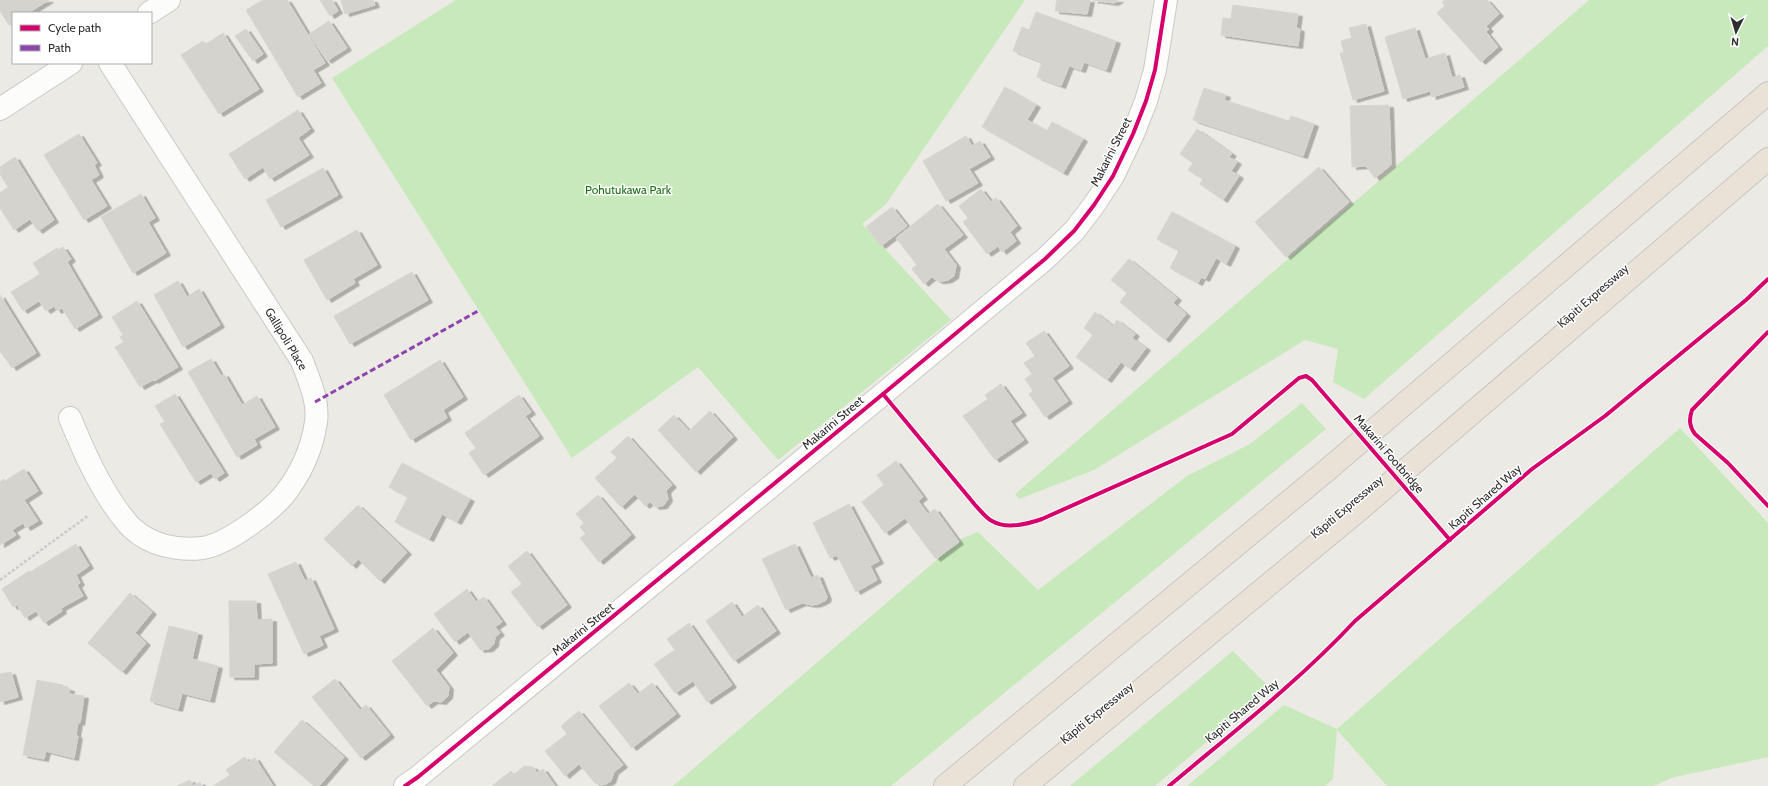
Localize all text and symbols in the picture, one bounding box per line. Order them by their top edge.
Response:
legend [12,12,152,64]
north arrow [1716,12,1756,52]
text: Cycle path [48,20,101,35]
text: N [1731,35,1740,49]
text: Path [48,40,71,55]
street label: Makarini Street [1087,115,1134,189]
park label: Pohutukawa Park [585,182,672,197]
street label: Kāpiti Expressway [1554,260,1632,331]
street label: Gallipoli Place [262,305,311,373]
street label: Makarini Street [799,393,866,453]
street label: Makarini Footbridge [1351,411,1428,496]
street label: Kapiti Shared Way [1445,461,1524,532]
street label: Kāpiti Expressway [1307,472,1386,541]
street label: Makarini Street [549,599,617,658]
street label: Kapiti Shared Way [1202,675,1282,746]
street label: Kāpiti Expressway [1057,678,1136,747]

